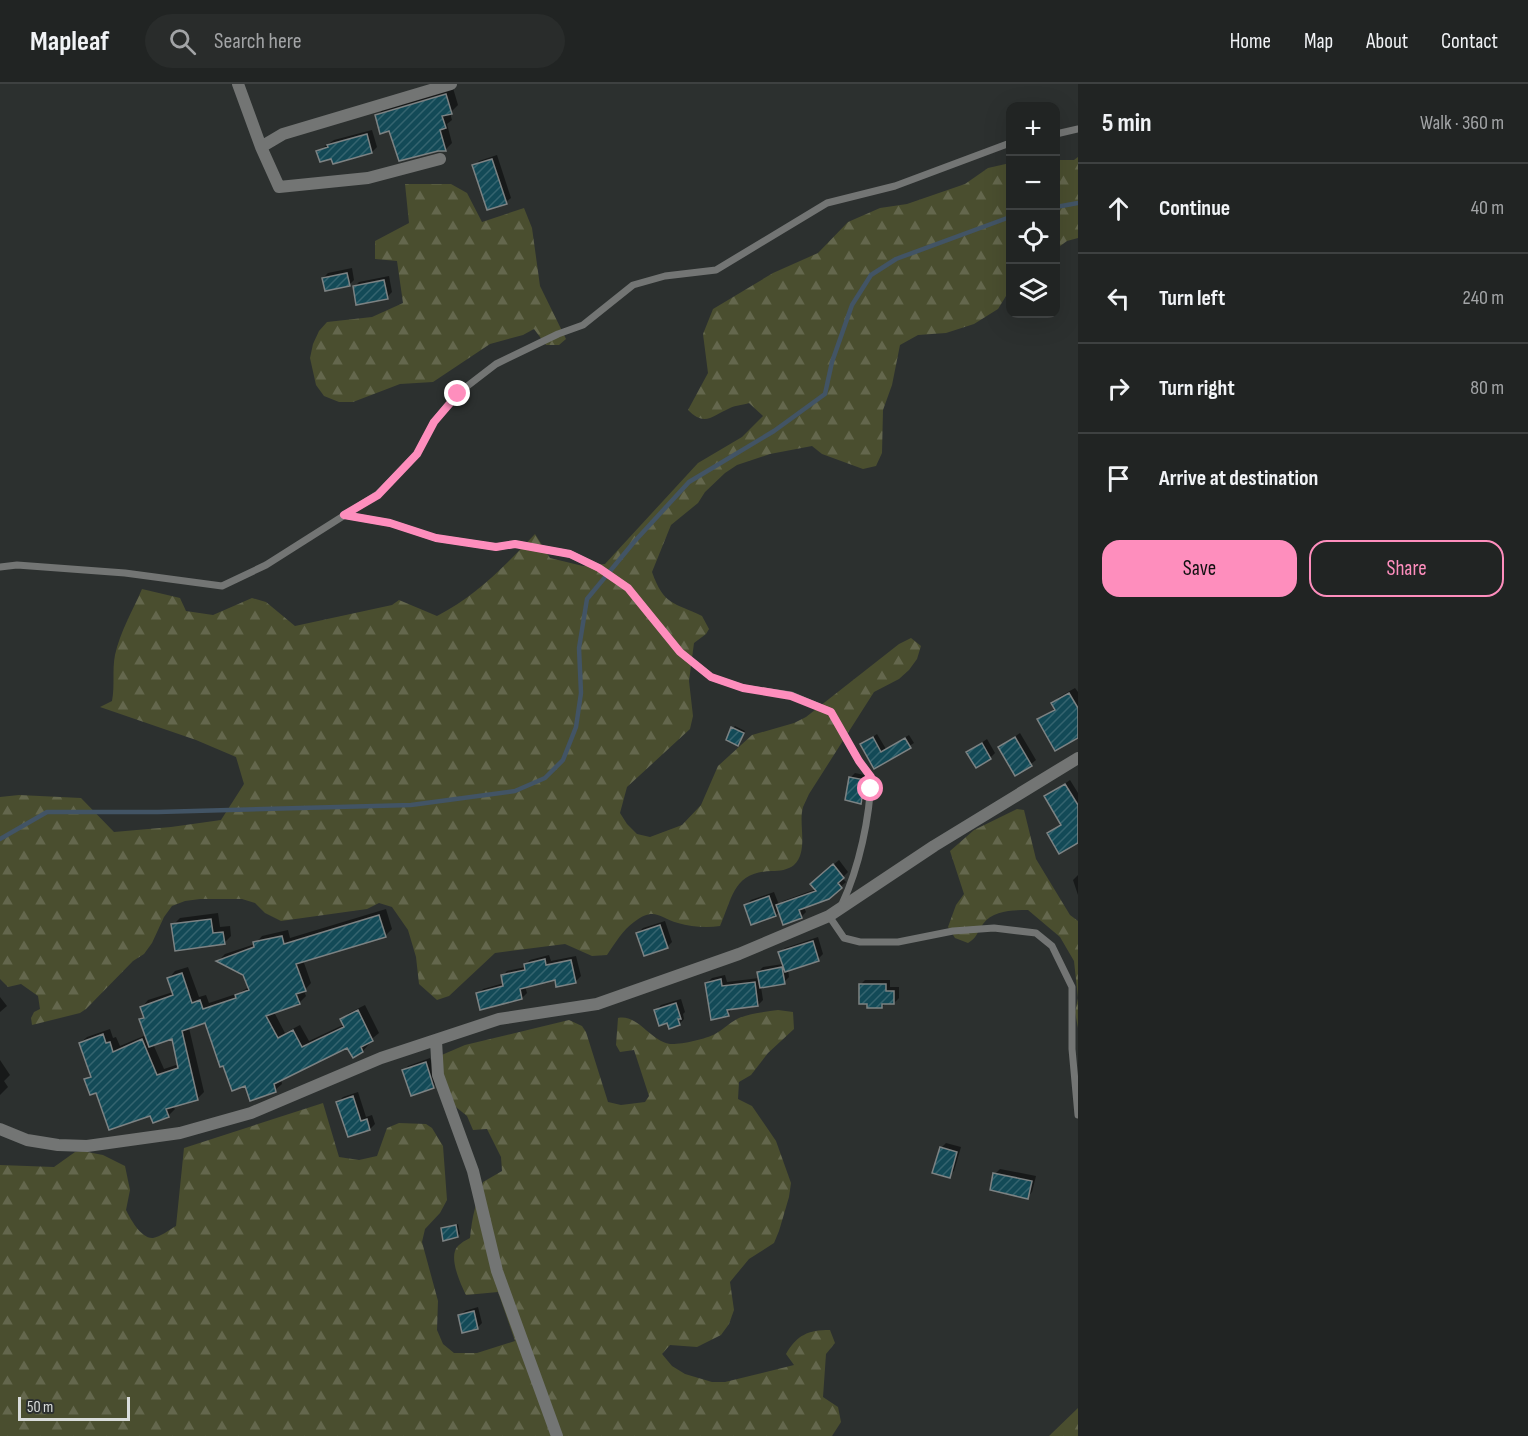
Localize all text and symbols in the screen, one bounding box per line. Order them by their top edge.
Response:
search box [145,14,565,68]
text: Mapleaf [30,25,109,58]
icon: search [166,25,199,58]
text: Search here [214,28,302,55]
text: Home [1230,29,1271,54]
text: Map [1304,29,1333,54]
text: About [1366,29,1408,54]
text: Contact [1441,29,1498,54]
map controls [1006,102,1060,318]
button: + [1006,102,1060,156]
text: 5 min [1102,108,1152,139]
text: Walk · 360 m [1420,111,1504,135]
button: − [1006,156,1060,210]
icon: ahead [1102,192,1135,225]
text: Continue [1159,195,1230,222]
text: 40 m [1471,196,1504,220]
button: locate [1006,210,1060,264]
button: layers [1006,264,1060,318]
icon: left [1102,282,1135,315]
text: Turn left [1159,285,1225,312]
text: 240 m [1463,286,1504,310]
icon: right [1102,372,1135,405]
text: Turn right [1159,375,1235,402]
text: 80 m [1470,376,1504,400]
route end [444,380,470,406]
icon: arrive [1102,462,1135,495]
text: Arrive at destination [1159,465,1318,492]
button: Save [1102,540,1297,597]
button: Share [1309,540,1504,597]
route start [857,775,883,801]
scale bar [18,1394,130,1422]
text: 50 m [27,1398,53,1417]

